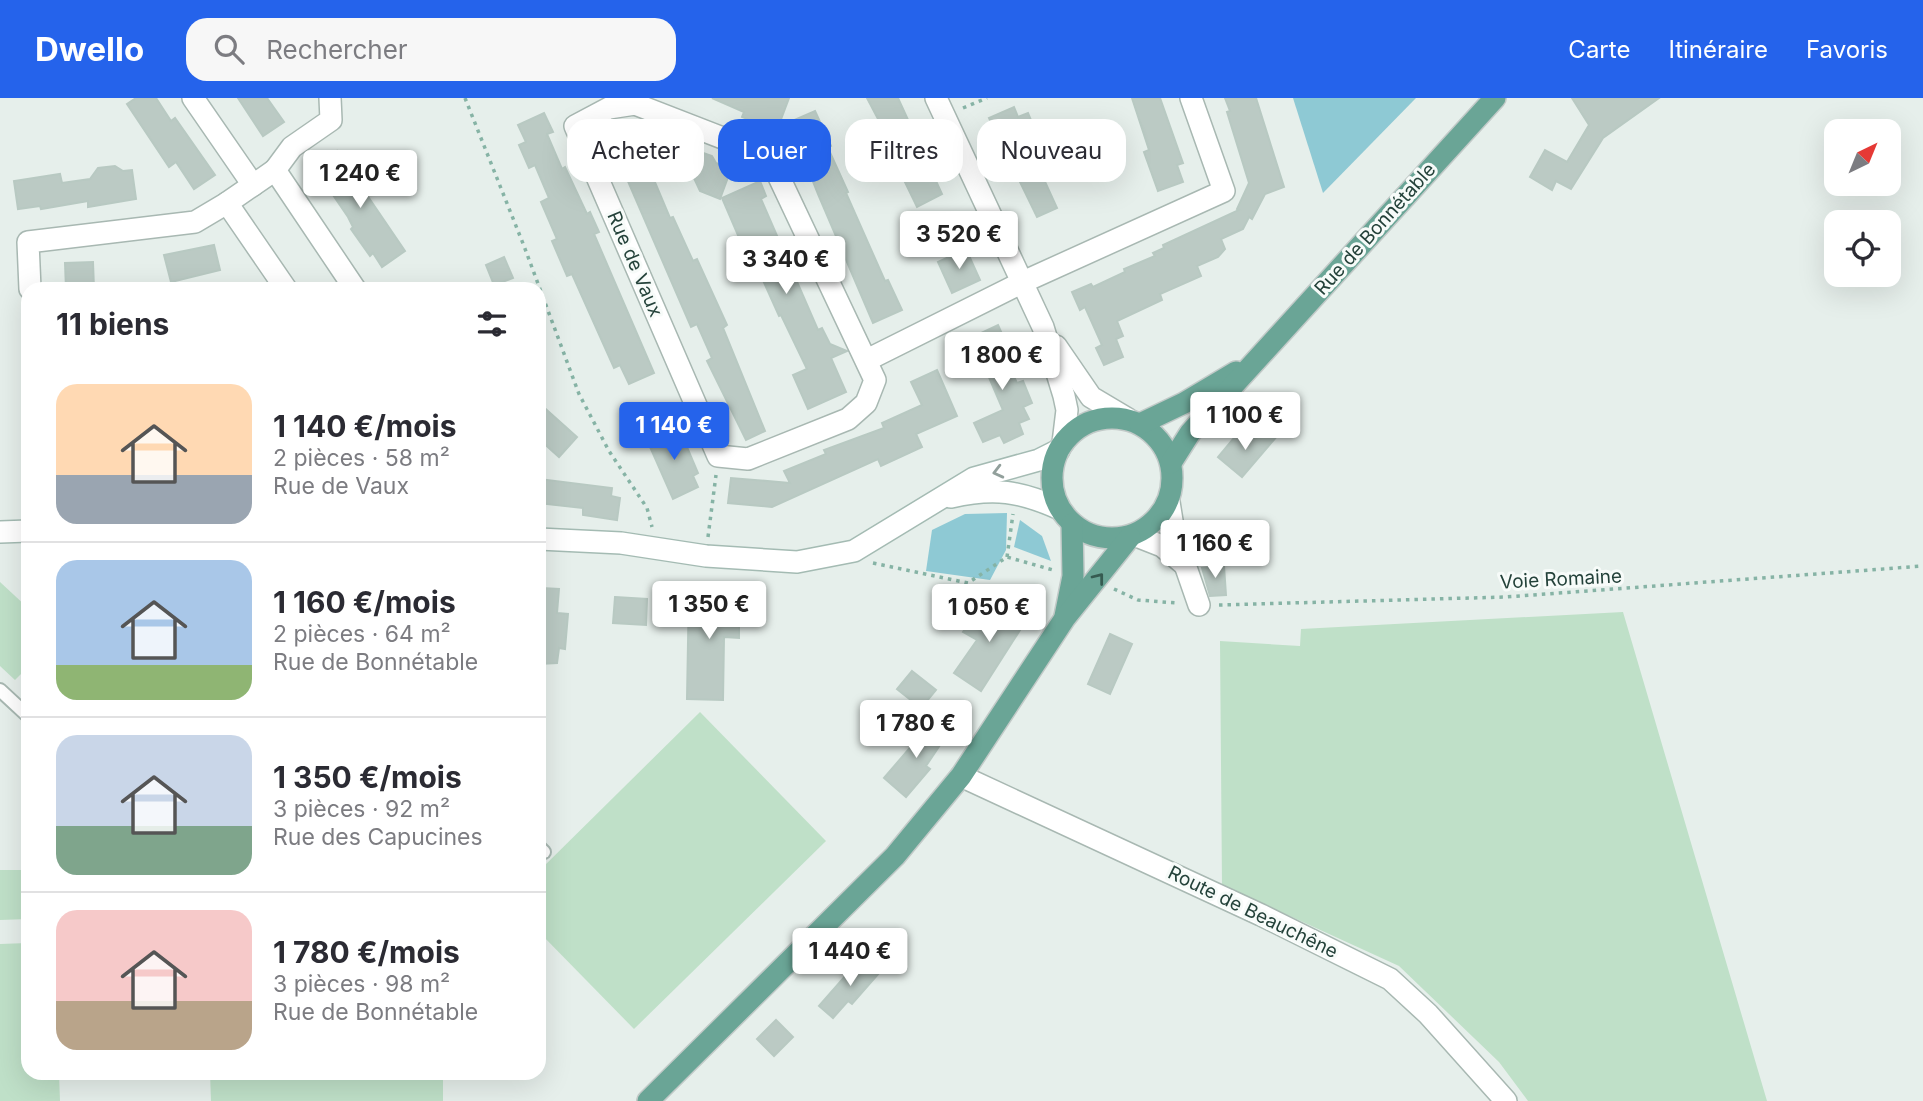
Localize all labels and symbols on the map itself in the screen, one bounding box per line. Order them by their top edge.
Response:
north arrow [1824,119,1900,196]
pin: 1 240 € [295,150,425,210]
street label: Rue de Bonnétable [1310,158,1440,300]
street label: Rue de Vaux [602,208,668,320]
pin: 3 520 € [894,212,1024,271]
pin: 3 340 € [721,236,851,296]
pin: 1 800 € [937,332,1067,392]
pin: 1 100 € [1180,392,1310,452]
pin: 1 140 € [609,402,739,462]
one-way arrow [992,464,1004,478]
pin: 1 160 € [1150,520,1280,580]
street label: Voie Romaine [1499,564,1623,594]
one-way arrow [1090,574,1103,586]
pin: 1 350 € [644,582,774,641]
pin: 1 050 € [924,584,1054,644]
pin: 1 780 € [851,700,981,760]
street label: Route de Beauchêne [1164,861,1342,963]
pin: 1 440 € [785,928,915,988]

